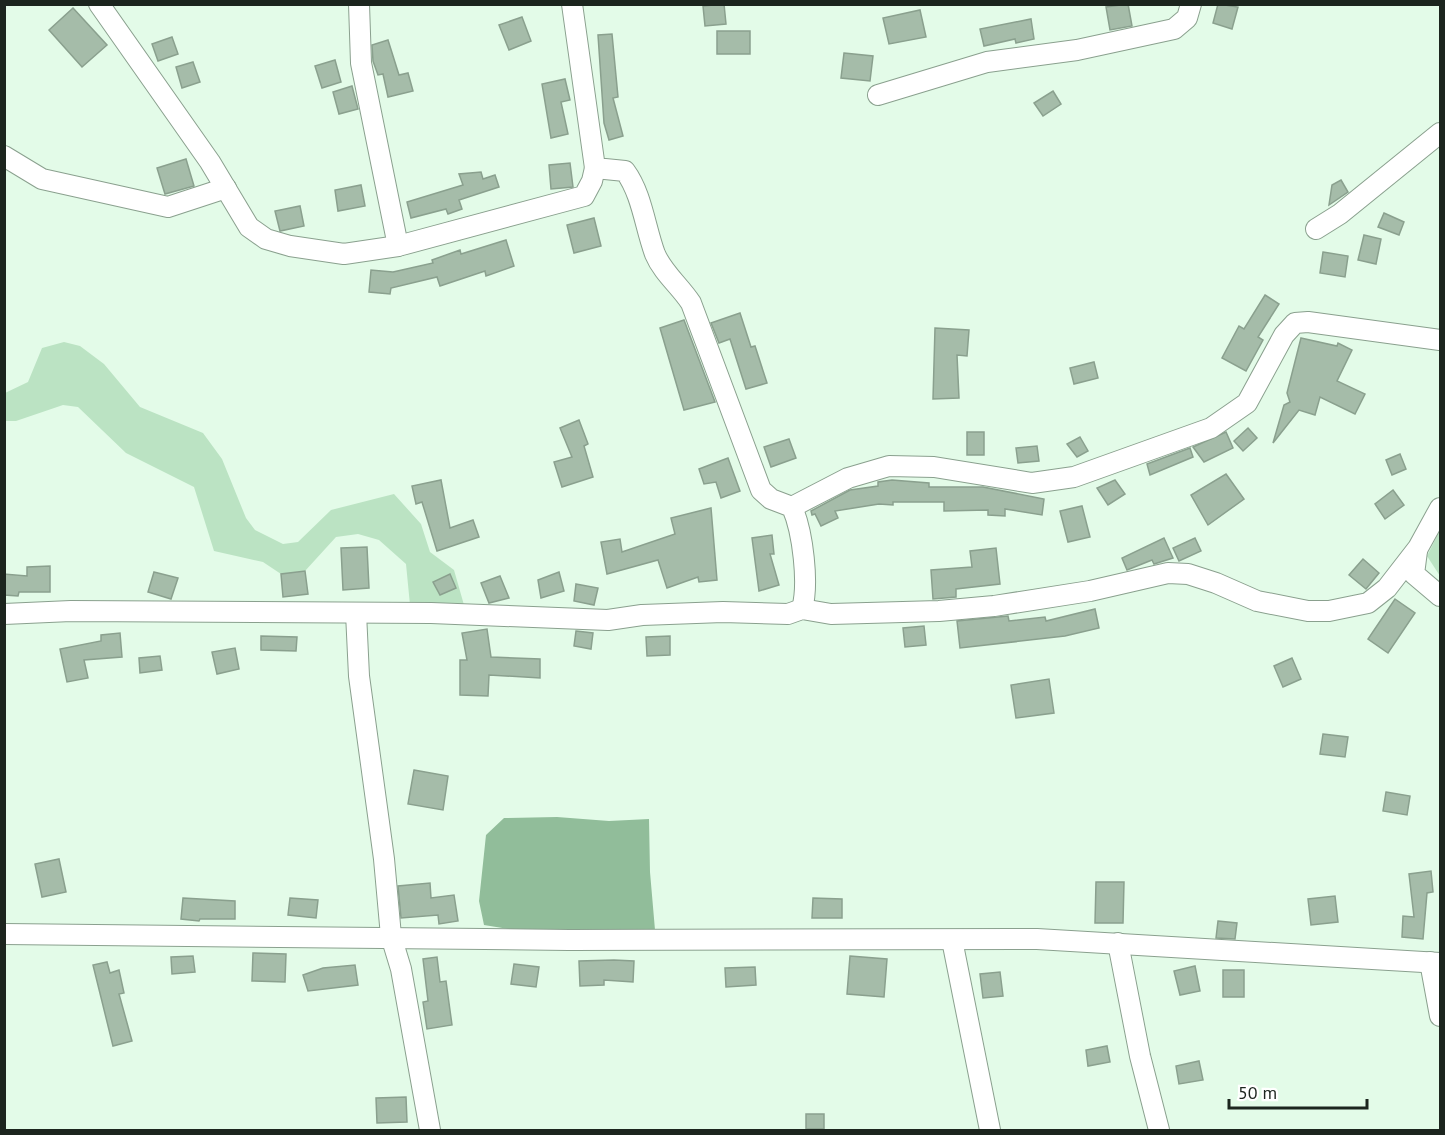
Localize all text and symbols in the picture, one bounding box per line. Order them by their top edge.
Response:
scale bar [1229,1072,1367,1110]
text: 50 m [1238,1081,1277,1104]

